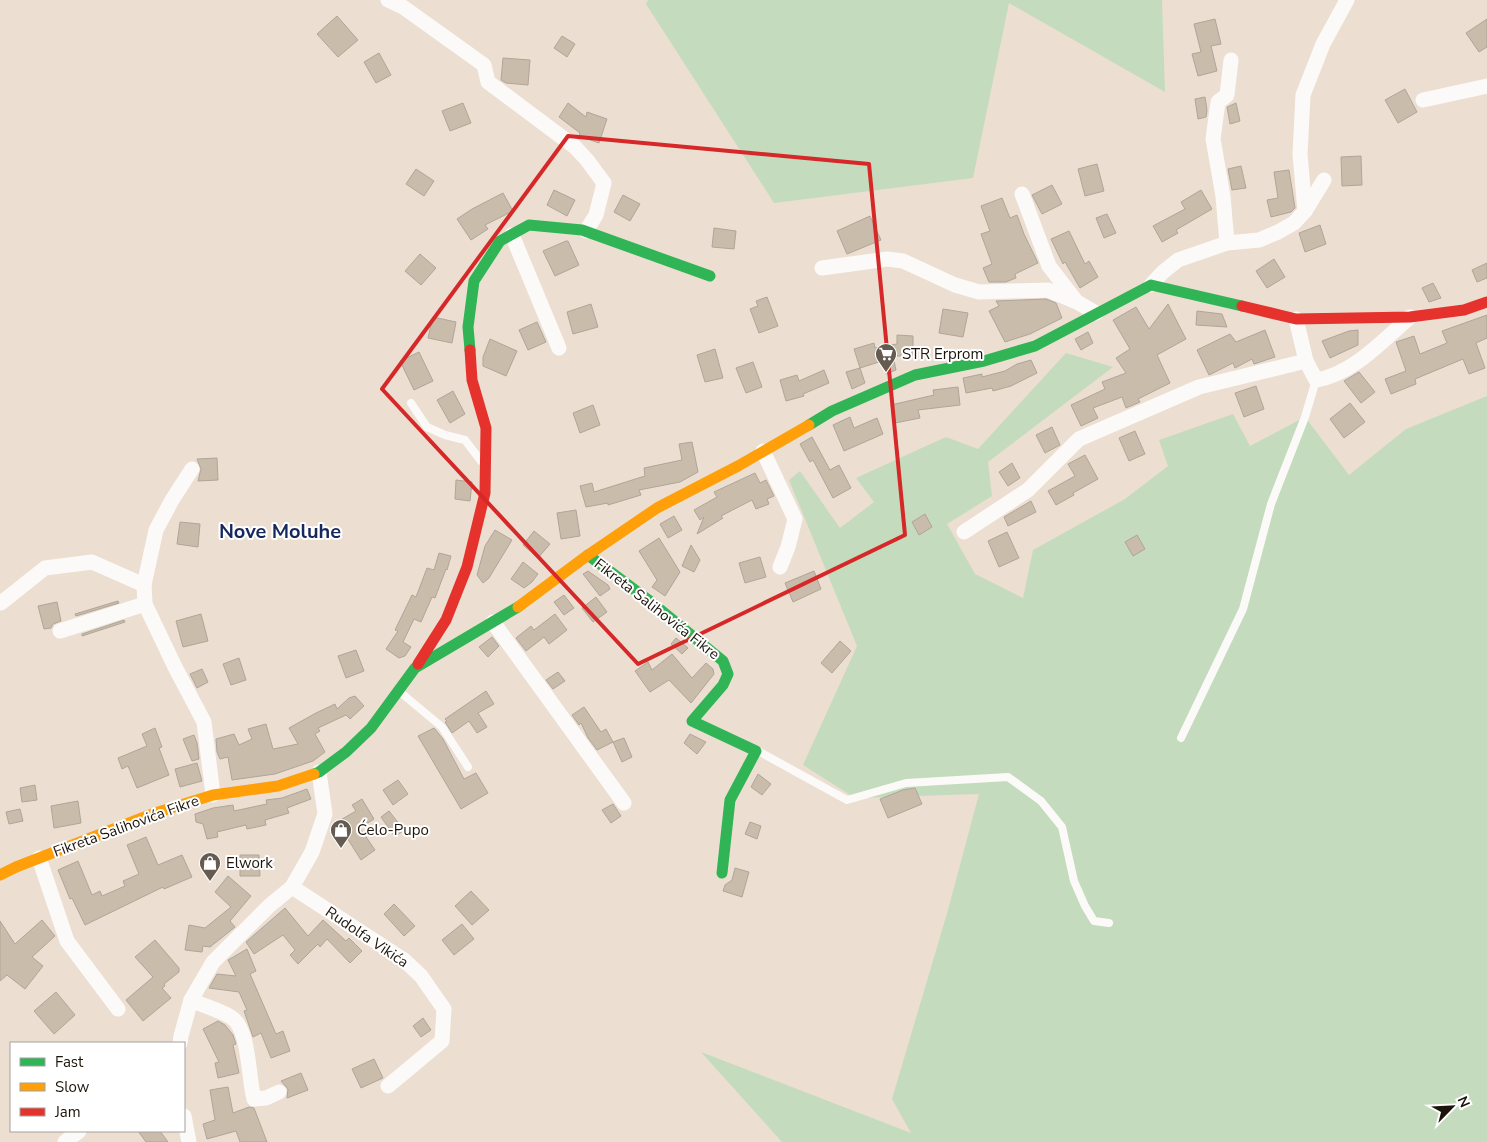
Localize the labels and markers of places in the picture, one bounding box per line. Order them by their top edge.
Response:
supermarket icon: STR Erprom [874,342,898,373]
place label: STR Erprom [902,344,983,364]
shop icon: Ćelo-Pupo [329,818,353,849]
place label: Ćelo-Pupo [357,819,429,840]
shop icon: Elwork [198,851,222,882]
place label: Elwork [226,853,273,873]

